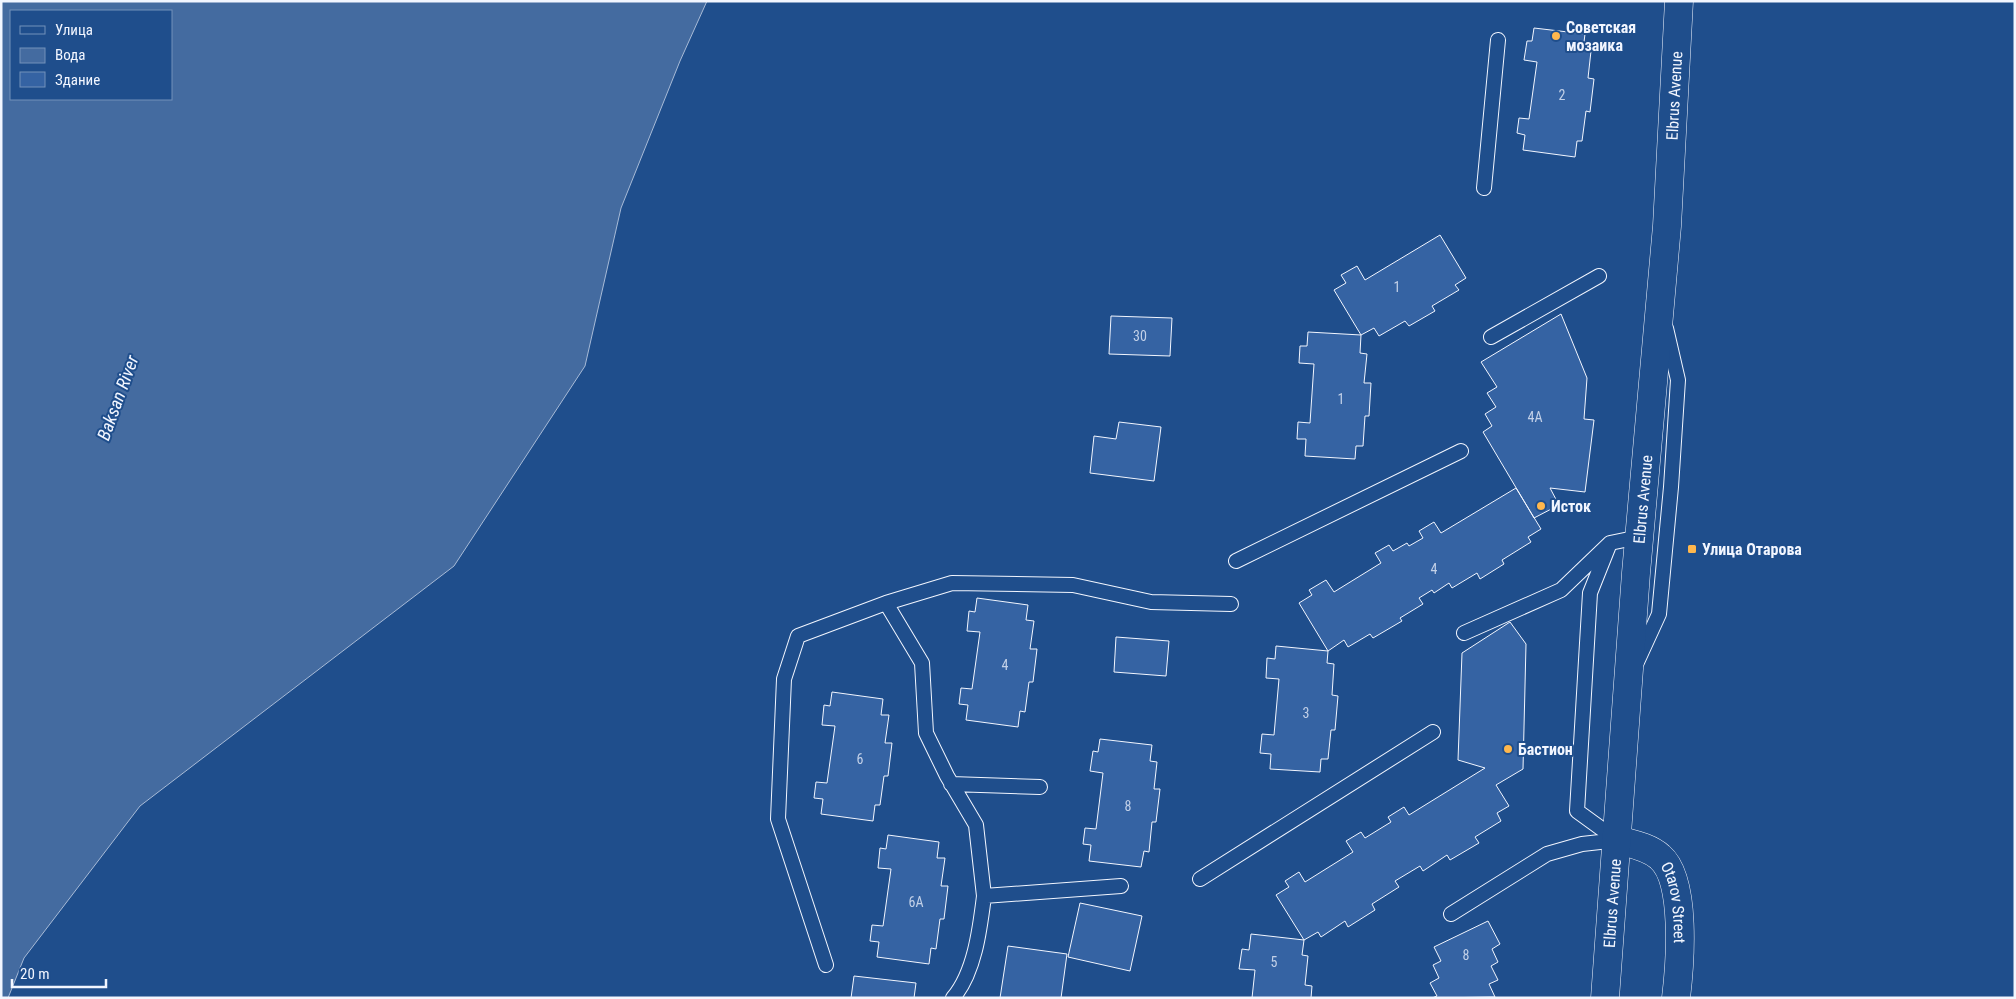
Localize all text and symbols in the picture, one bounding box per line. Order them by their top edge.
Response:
legend [10,10,172,100]
place label: Советская мозаика [1566,18,1636,55]
text: Улица [55,21,93,39]
marker: Советская мозаика [1550,30,1562,42]
text: Вода [55,46,85,64]
street label: Elbrus Avenue [1663,51,1686,141]
text: Здание [55,71,100,89]
house number: 2 [1559,87,1566,103]
house number: 1 [1394,279,1400,295]
house number: 30 [1133,328,1147,344]
water label: Baksan River [92,352,143,443]
house number: 1 [1338,391,1344,407]
house number: 4А [1528,409,1542,425]
street label: Elbrus Avenue [1630,454,1657,545]
place label: Исток [1551,497,1591,516]
marker: Исток [1535,500,1547,512]
place label: Улица Отарова [1702,540,1802,559]
marker: Улица Отарова [1686,543,1698,555]
house number: 4 [1431,561,1438,577]
house number: 4 [1002,657,1009,673]
house number: 3 [1303,705,1309,721]
place label: Бастион [1518,740,1573,759]
marker: Бастион [1502,743,1514,755]
house number: 6 [857,751,864,767]
house number: 8 [1125,798,1132,814]
street label: Elbrus Avenue [1600,858,1625,948]
street label: Otarov Street [1657,858,1689,944]
house number: 6А [909,894,923,910]
house number: 8 [1463,947,1470,963]
house number: 5 [1271,954,1278,970]
scale bar [12,956,106,988]
text: 20 m [20,965,50,983]

